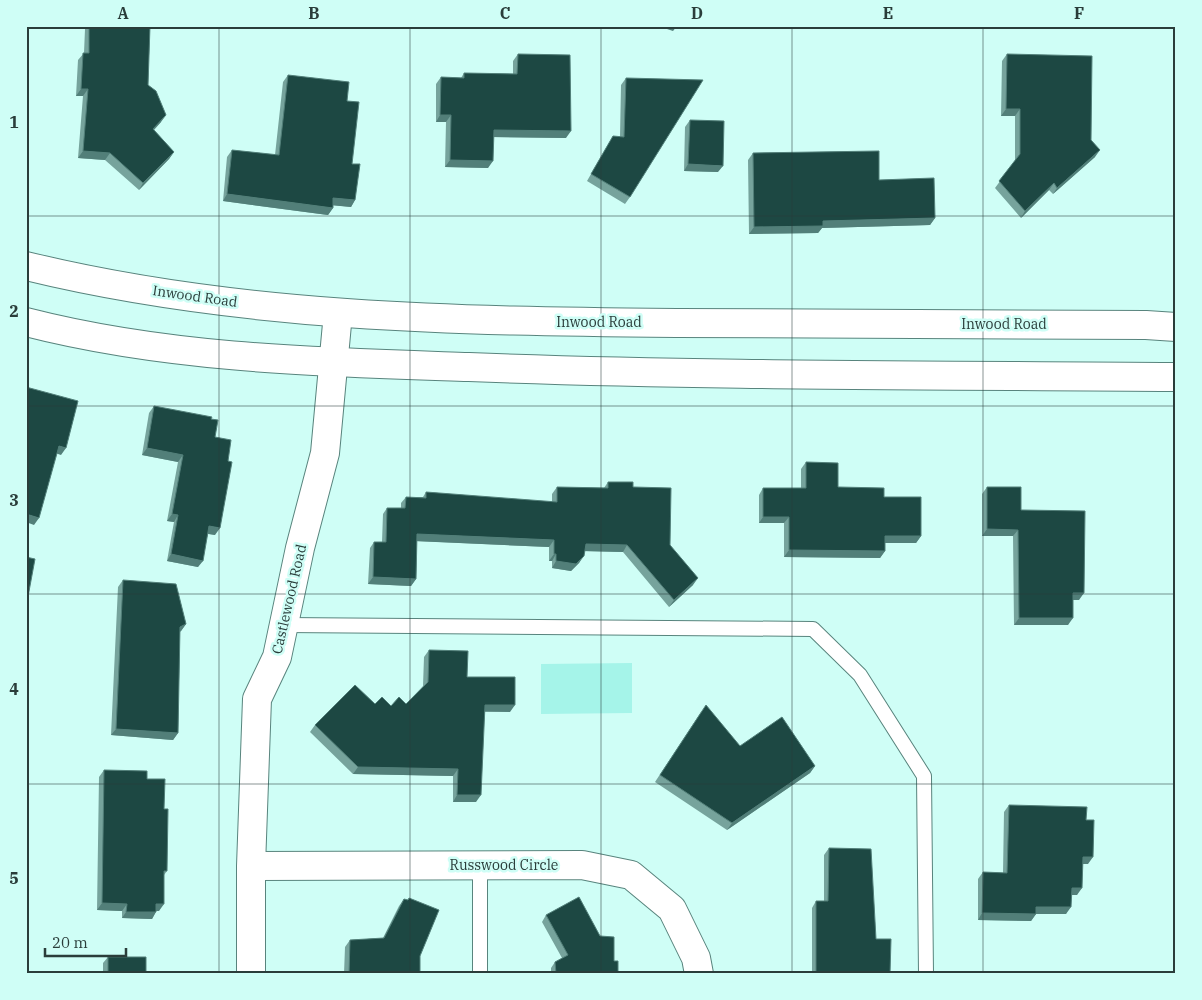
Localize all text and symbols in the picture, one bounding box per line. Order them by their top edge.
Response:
text: A [117,3,129,23]
text: B [308,3,320,23]
text: C [500,3,510,23]
text: D [691,3,703,23]
text: E [883,3,893,23]
text: F [1074,3,1084,23]
text: 1 [9,112,19,132]
street label: Inwood Road [151,281,239,311]
text: 2 [9,301,19,321]
street label: Inwood Road [556,313,642,331]
street label: Inwood Road [961,315,1047,333]
text: 3 [9,490,19,510]
street label: Castlewood Road [268,542,310,656]
text: 4 [9,679,19,699]
street label: Russwood Circle [450,856,558,874]
text: 5 [9,868,19,888]
scale bar [45,925,126,957]
text: 20 m [52,933,88,952]

